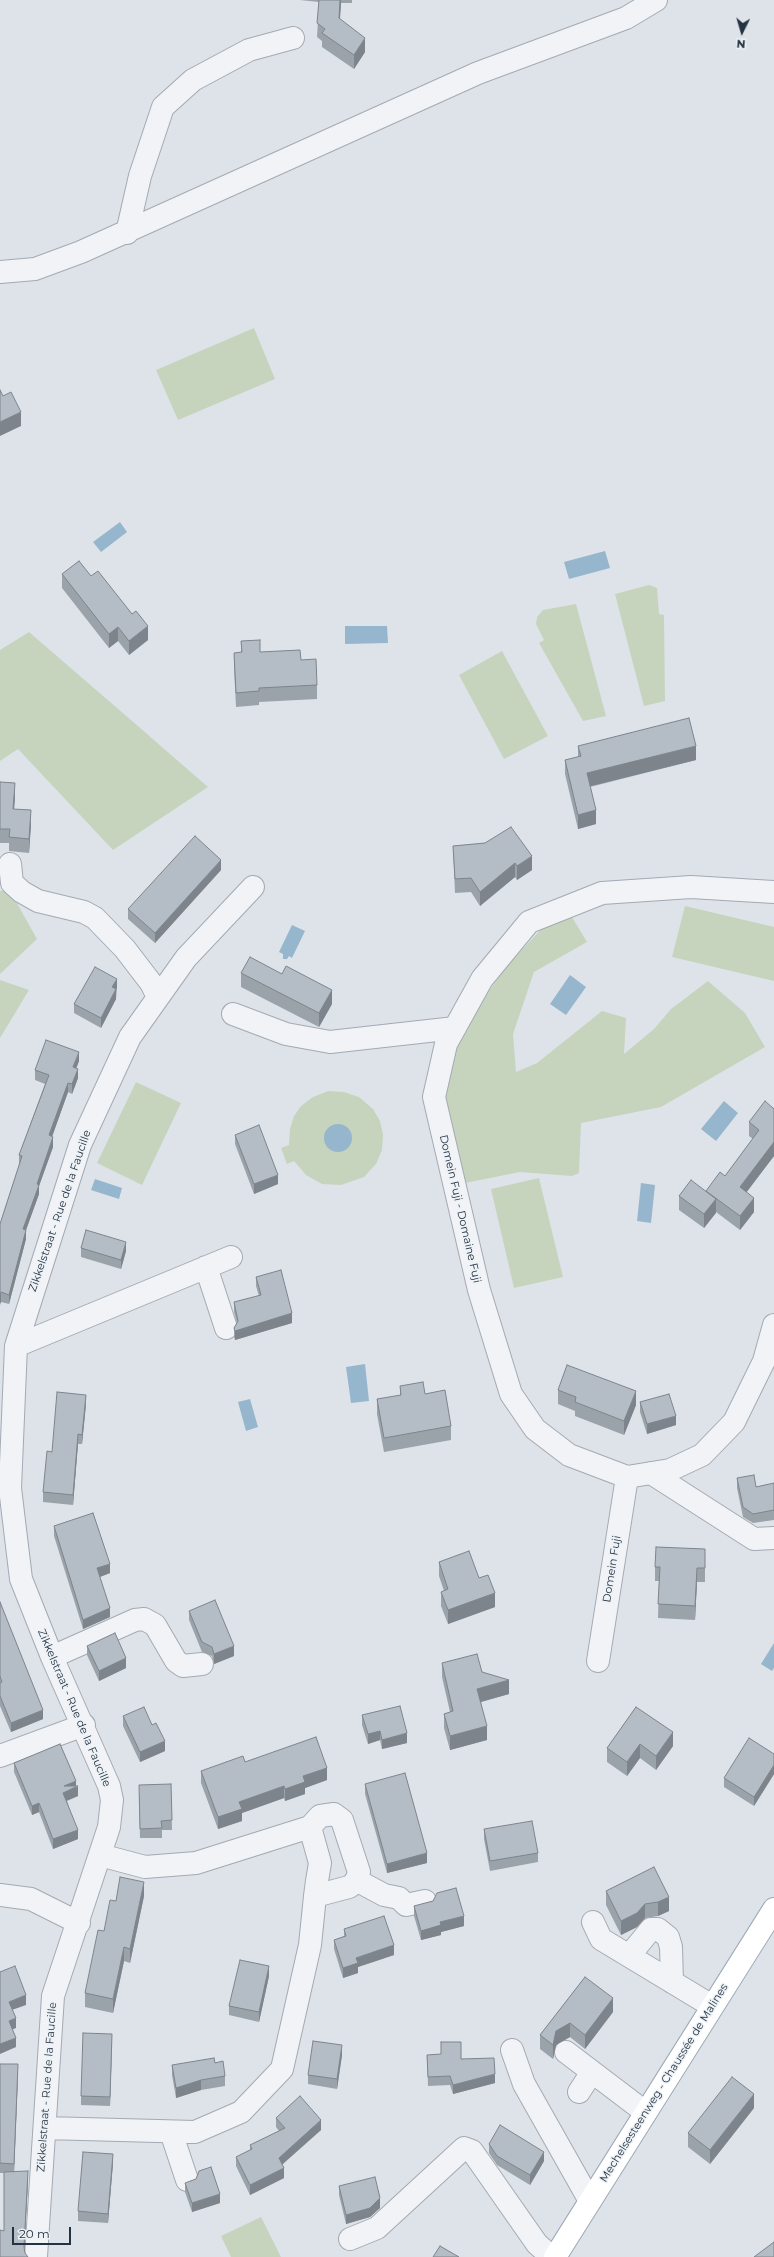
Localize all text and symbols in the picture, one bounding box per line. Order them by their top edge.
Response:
north arrow [722,12,762,52]
text: N [736,37,746,51]
street label: Zikkelstraat - Rue de la Faucille [26,1128,94,1294]
street label: Domein Fuji - Domaine Fuji [436,1134,484,1284]
street label: Domein Fuji [600,1535,624,1603]
street label: Zikkelstraat - Rue de la Faucille [35,1627,113,1789]
street label: Mechelsesteenweg - Chaussée de Malines [597,1981,731,2185]
street label: Zikkelstraat - Rue de la Faucille [34,2002,60,2172]
scale bar [14,2219,73,2245]
text: 20 m [19,2226,50,2241]

